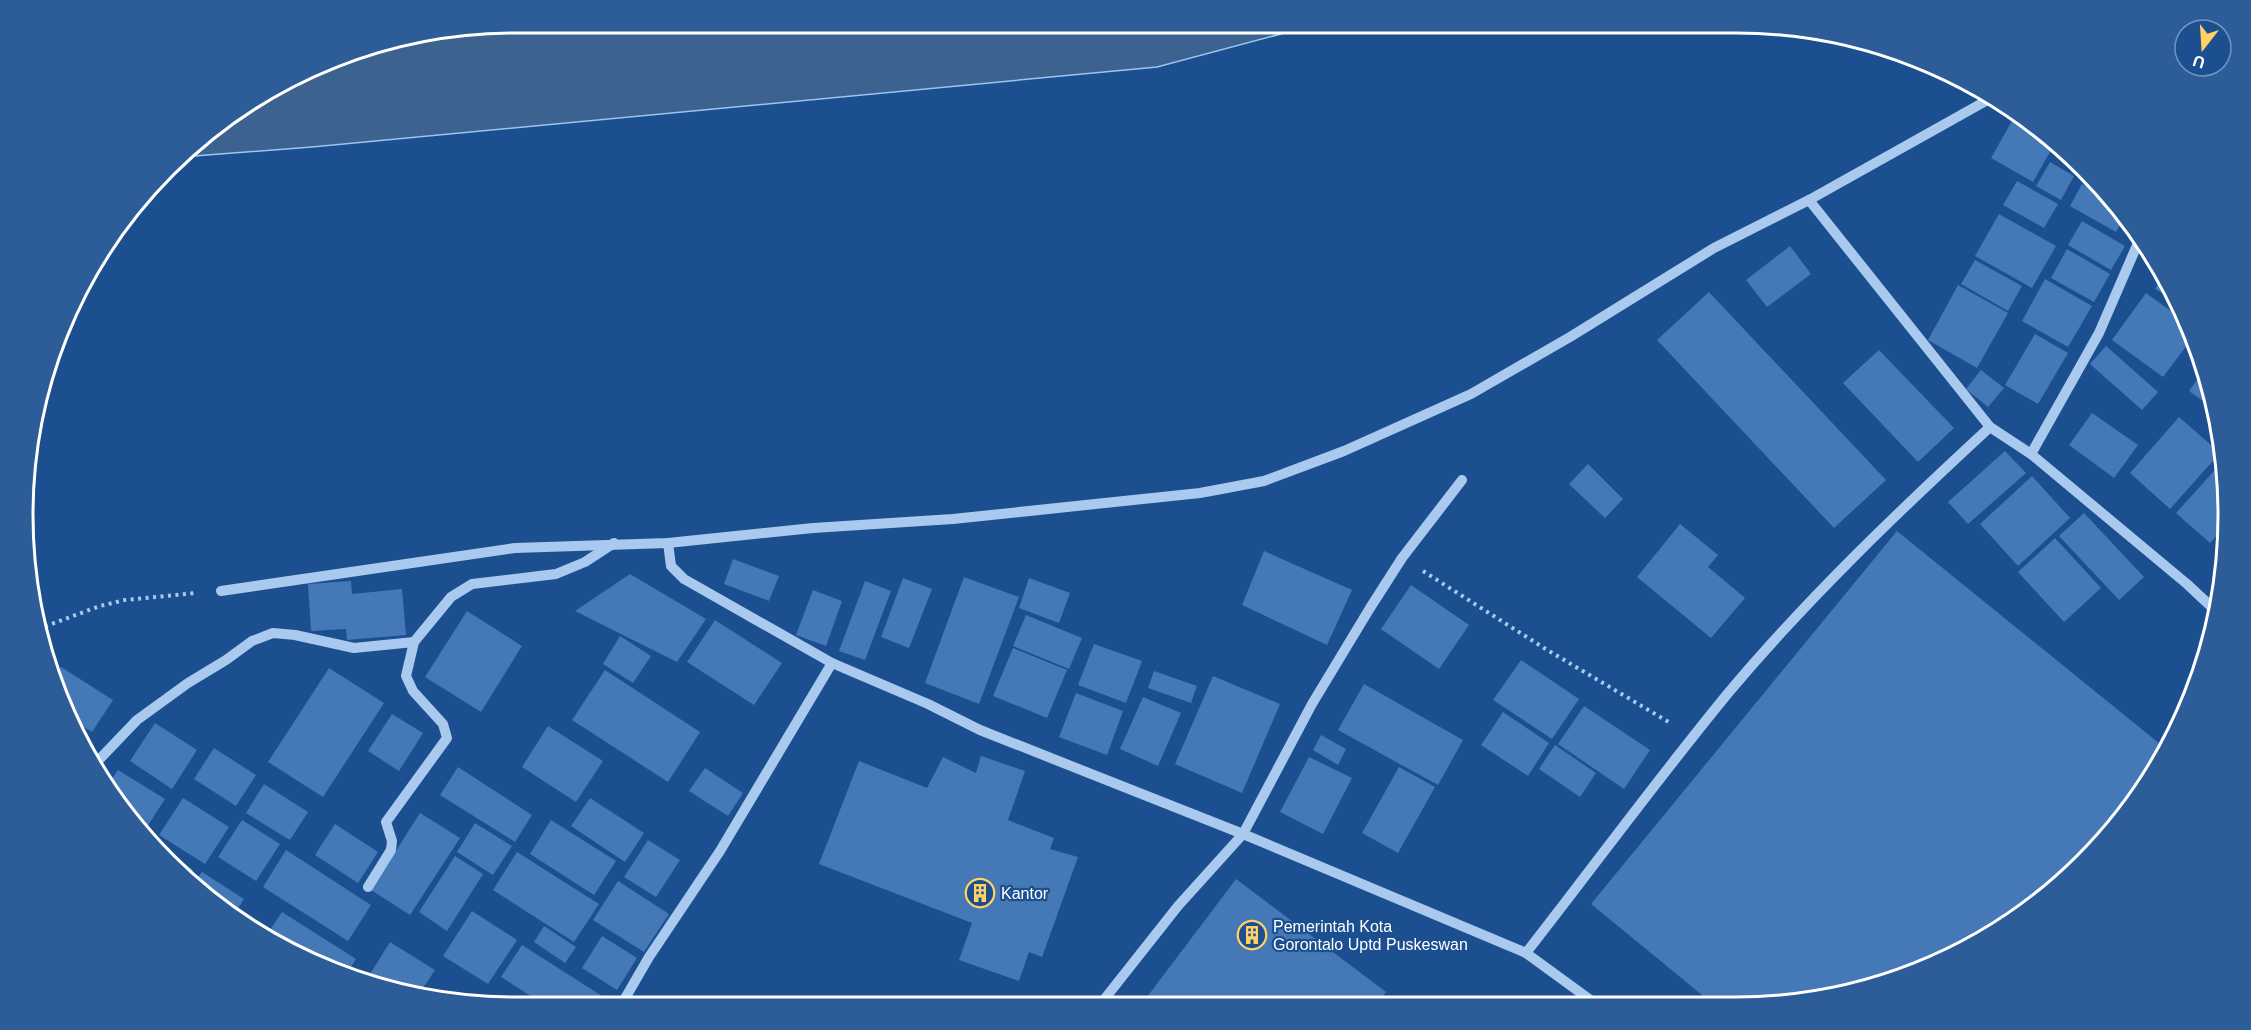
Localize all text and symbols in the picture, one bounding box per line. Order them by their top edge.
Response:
north arrow [2173,18,2233,78]
text: U [2191,52,2207,72]
building icon: Kantor [964,877,996,909]
place label: Kantor [1001,885,1049,902]
place label: Pemerintah Kota Gorontalo Uptd Puskeswan [1273,918,1468,953]
building icon: Pemerintah Kota Gorontalo Uptd Puskeswan [1236,919,1268,951]

